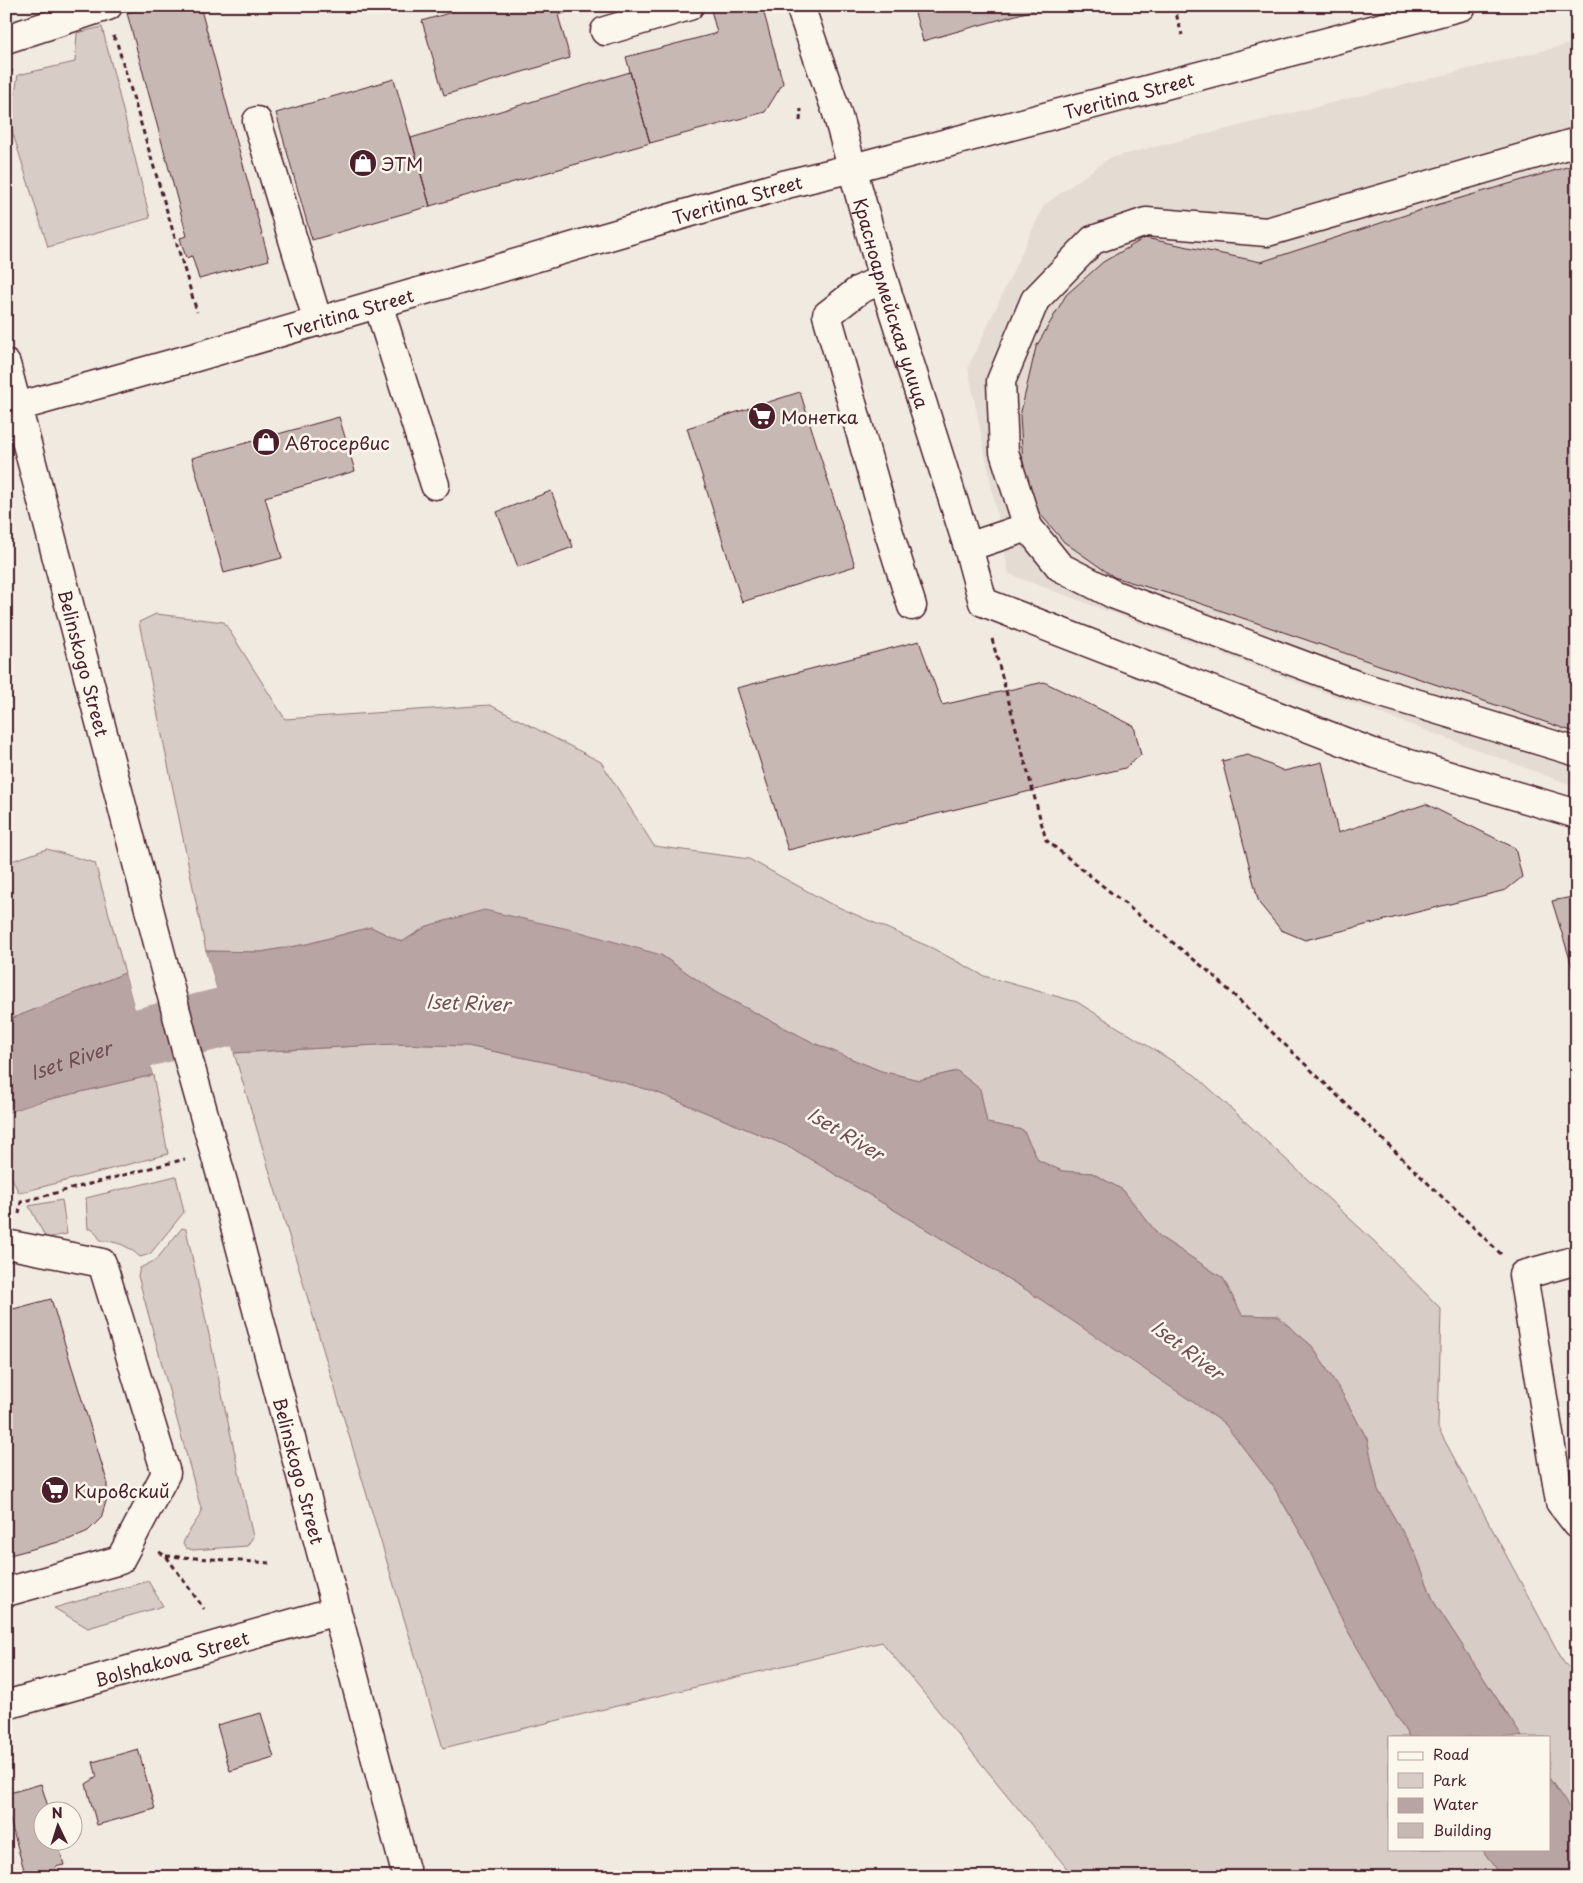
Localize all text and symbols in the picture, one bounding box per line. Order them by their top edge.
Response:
street label: Tveritina Street [1060,64,1197,125]
shop icon: ЭТМ [348,148,378,178]
place label: ЭТМ [381,150,423,177]
street label: Tveritina Street [669,167,805,230]
street label: Красноармейская улица [848,195,937,412]
street label: Tveritina Street [280,281,417,344]
supermarket icon: Монетка [747,401,777,431]
place label: Монетка [781,403,859,430]
shop icon: Автосервис [251,427,281,457]
place label: Автосервис [285,429,390,456]
street label: Belinskogo Street [52,587,117,739]
water label: Iset River [425,987,513,1018]
water label: Iset River [26,1032,117,1086]
water label: Iset River [803,1099,891,1168]
water label: Iset River [1146,1312,1232,1387]
street label: Belinskogo Street [267,1394,332,1547]
supermarket icon: Кировский [40,1475,70,1505]
place label: Кировский [74,1477,170,1504]
street label: Bolshakova Street [91,1623,252,1693]
legend [1388,1736,1550,1850]
text: Road [1433,1742,1469,1765]
text: Park [1433,1768,1467,1791]
text: Water [1433,1792,1478,1815]
north arrow [32,1800,82,1850]
text: N [51,1802,63,1823]
text: Building [1433,1818,1492,1841]

